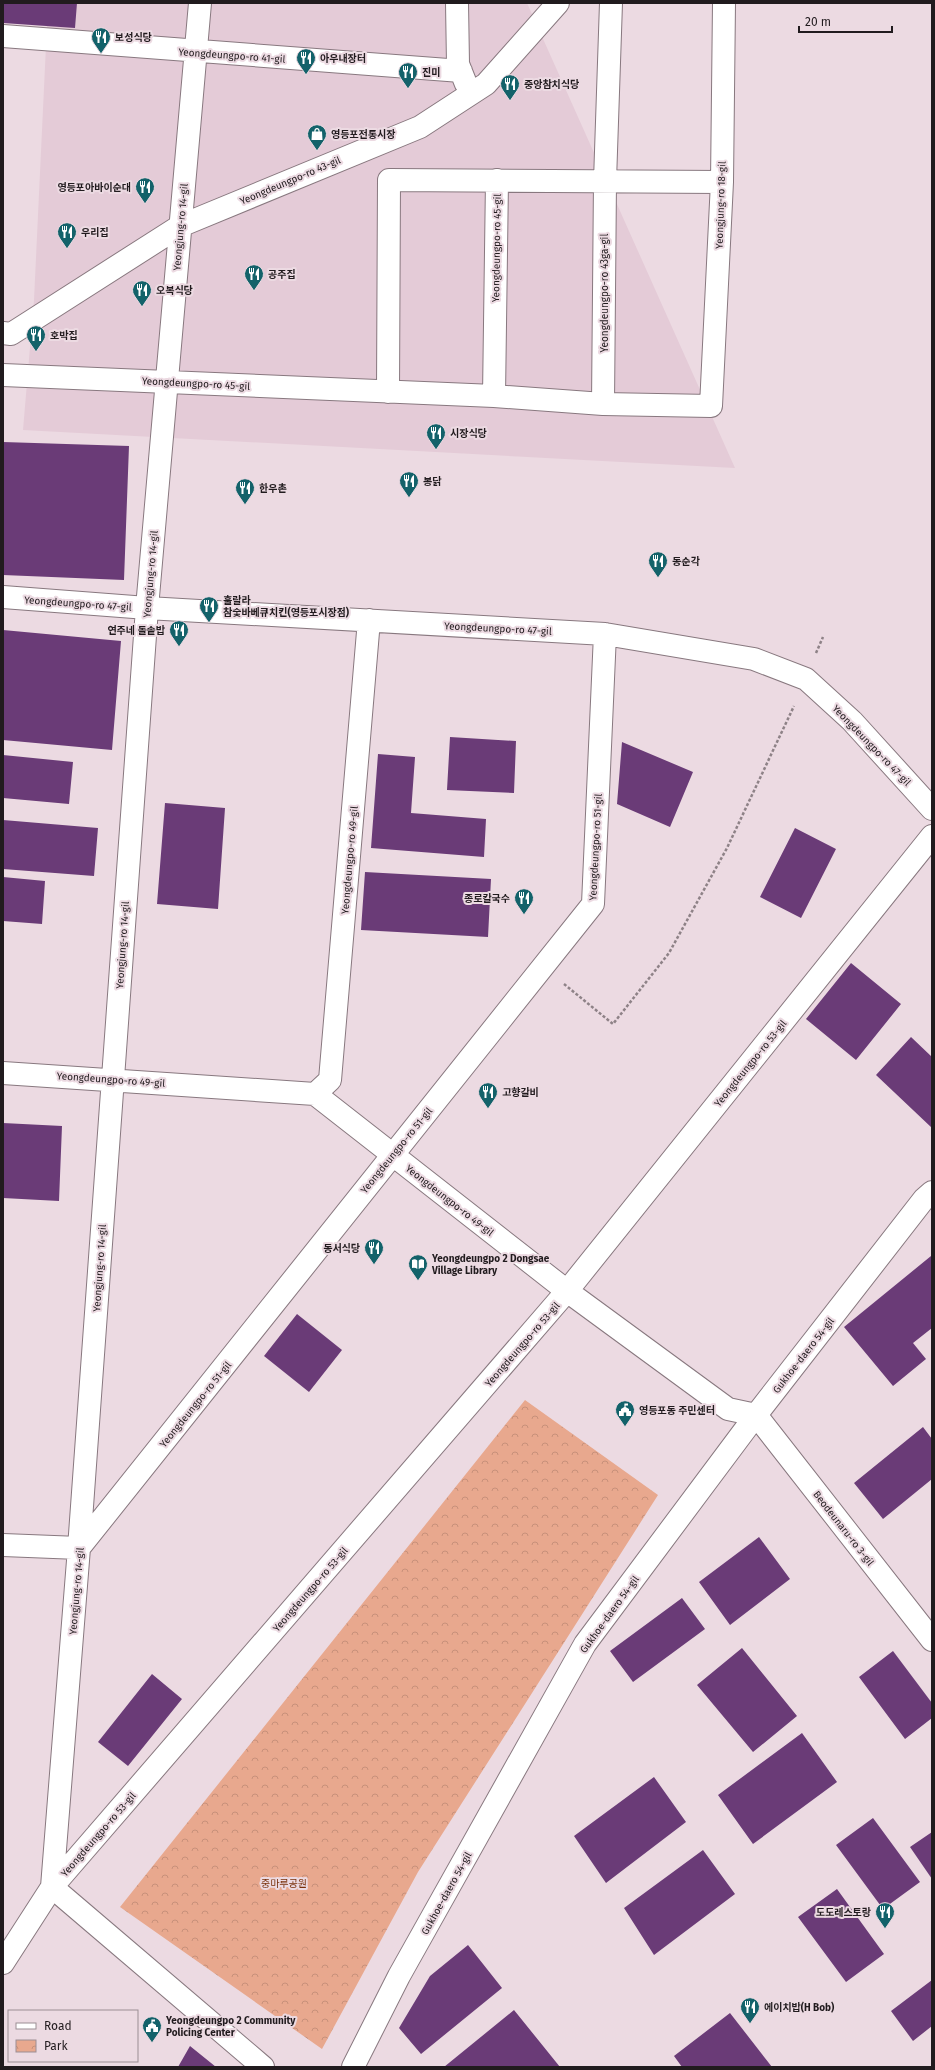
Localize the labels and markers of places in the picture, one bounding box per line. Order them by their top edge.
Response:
restaurant icon: 보성식당 [90,26,112,54]
place label: 보성식당 [115,32,152,44]
restaurant icon: 아우내장터 [295,47,317,75]
place label: 아우내장터 [320,53,366,65]
restaurant icon: 진미 [397,61,419,89]
place label: 진미 [422,67,440,79]
restaurant icon: 중앙참치식당 [499,73,521,101]
place label: 중앙참치식당 [524,79,579,91]
shop icon: 영등포전통시장 [306,123,328,151]
place label: 영등포전통시장 [331,129,395,141]
restaurant icon: 영등포아바이순대 [134,176,156,204]
place label: 영등포아바이순대 [57,182,131,194]
restaurant icon: 우리집 [56,221,78,249]
place label: 우리집 [81,227,109,239]
restaurant icon: 공주집 [243,263,265,291]
place label: 공주집 [268,269,296,281]
restaurant icon: 오복식당 [131,279,153,307]
place label: 오복식당 [156,285,193,297]
restaurant icon: 호박집 [25,324,47,352]
place label: 호박집 [50,330,78,342]
restaurant icon: 시장식당 [425,422,447,450]
place label: 시장식당 [450,428,487,440]
restaurant icon: 봉닭 [398,470,420,498]
place label: 봉닭 [423,476,442,488]
restaurant icon: 한우촌 [234,477,256,505]
place label: 한우촌 [259,483,287,495]
restaurant icon: 동순각 [647,550,669,578]
place label: 동순각 [672,556,700,568]
restaurant icon: 훌랄라 참숯바베큐치킨(영등포시장점) [198,595,220,623]
place label: 훌랄라 참숯바베큐치킨(영등포시장점) [223,595,350,619]
restaurant icon: 연주네 돌솥밥 [168,619,190,647]
place label: 연주네 돌솥밥 [107,625,166,637]
restaurant icon: 종로칼국수 [513,887,535,915]
place label: 종로칼국수 [464,893,510,905]
restaurant icon: 고향갈비 [477,1081,499,1109]
place label: 고향갈비 [502,1086,539,1099]
restaurant icon: 동서식당 [363,1237,385,1265]
place label: 동서식당 [323,1243,360,1255]
library icon: Yeongdeungpo 2 Dongsae Village Library [407,1253,429,1281]
place label: Yeongdeungpo 2 Dongsae Village Library [431,1253,550,1277]
public building icon: 영등포동 주민센터 [614,1399,636,1427]
place label: 영등포동 주민센터 [639,1405,715,1417]
restaurant icon: 도도레스토랑 [874,1901,896,1929]
place label: 도도레스토랑 [816,1907,871,1919]
restaurant icon: 에이치밥(H Bob) [739,1996,761,2024]
place label: 에이치밥(H Bob) [764,2001,835,2014]
public building icon: Yeongdeungpo 2 Community Policing Center [141,2015,163,2043]
place label: Yeongdeungpo 2 Community Policing Center [165,2015,296,2039]

